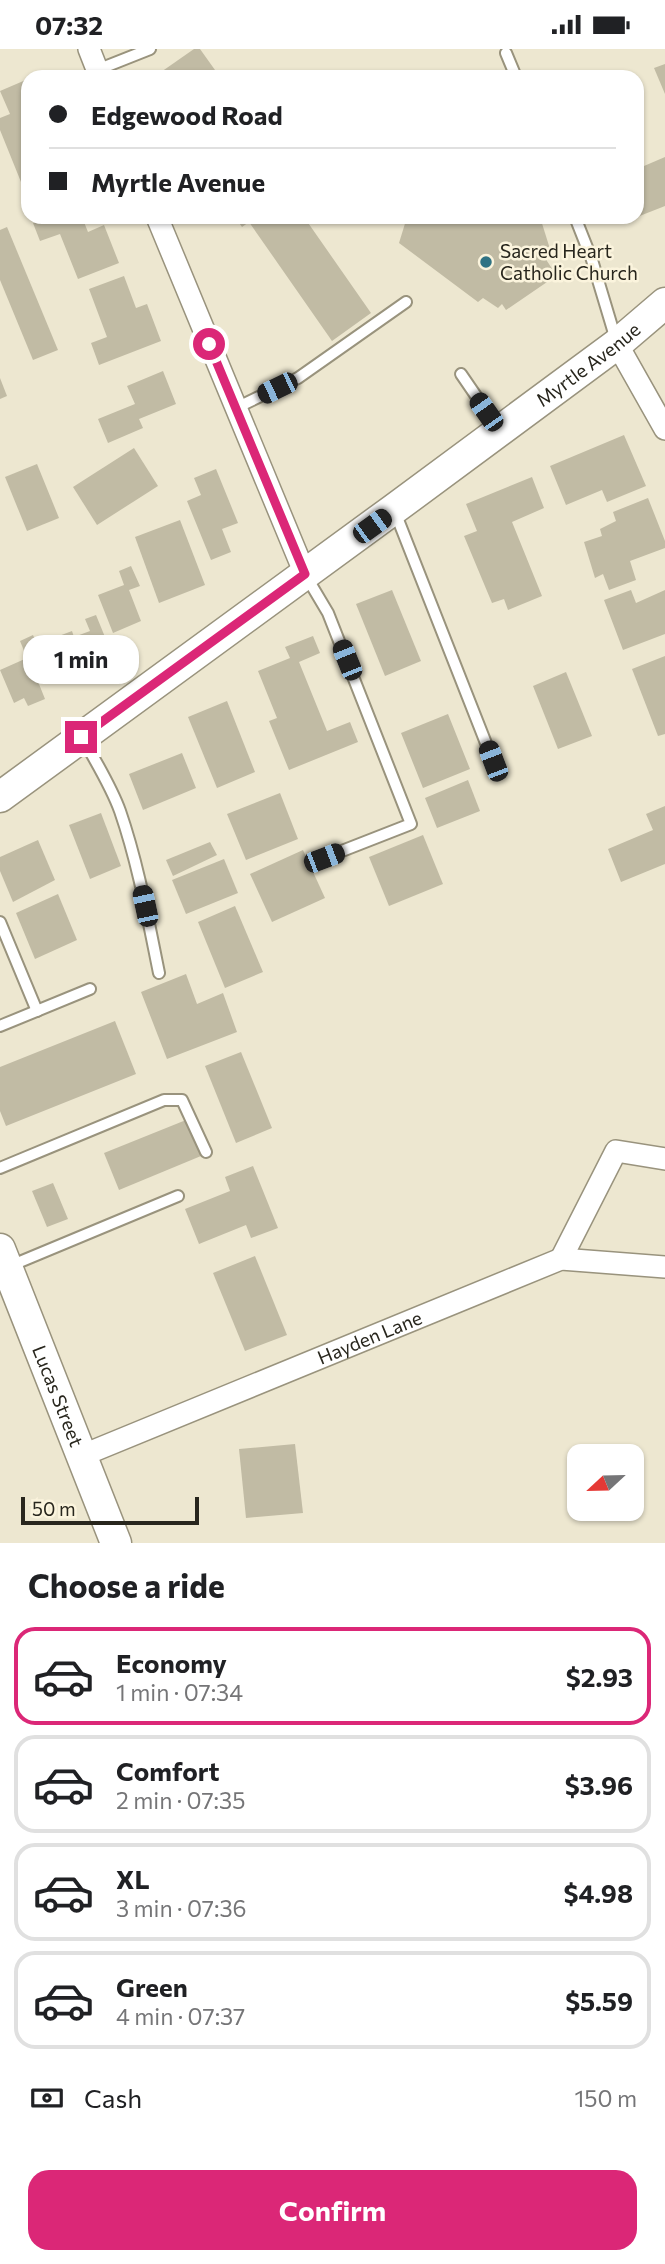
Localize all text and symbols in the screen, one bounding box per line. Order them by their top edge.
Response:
text: 07:32 [35,9,103,40]
text: Edgewood Road [91,99,283,130]
text: Myrtle Avenue [91,166,265,197]
place label: Sacred Heart Catholic Church [500,239,638,284]
marker: Sacred Heart Catholic Church [478,254,494,270]
street label: Myrtle Avenue [531,317,645,411]
route start [193,328,225,360]
car [254,369,301,407]
car [466,389,507,435]
car [349,505,396,547]
callout: 1 min [23,635,139,685]
car [330,637,365,683]
text: 1 min [54,645,108,673]
route end [65,721,97,753]
car [476,738,511,784]
car [301,841,348,875]
car [131,883,160,929]
street label: Hayden Lane [314,1305,425,1369]
street label: Lucas Street [28,1342,89,1450]
north arrow [567,1444,644,1521]
map controls [567,1444,644,1521]
scale bar [21,1494,200,1526]
text: 50 m [32,1497,76,1520]
text: Choose a ride [28,1565,225,1605]
icon: car [32,1645,95,1708]
text: Economy [116,1647,227,1678]
text: $2.93 [566,1661,633,1692]
text: 1 min · 07:34 [116,1678,243,1706]
icon: car [32,1753,95,1816]
text: Comfort [116,1755,219,1786]
text: $3.96 [565,1769,633,1800]
text: 2 min · 07:35 [116,1786,245,1814]
icon: car [32,1861,95,1924]
text: XL [116,1863,150,1894]
text: $4.98 [564,1877,633,1908]
text: 3 min · 07:36 [116,1894,247,1922]
icon: car [32,1969,95,2032]
text: Green [116,1971,188,2002]
text: $5.59 [565,1985,633,2016]
text: 4 min · 07:37 [116,2002,245,2030]
icon: cash [28,2079,66,2117]
text: Cash [84,2082,142,2113]
text: 150 m [574,2084,637,2112]
button: Confirm [28,2170,637,2250]

